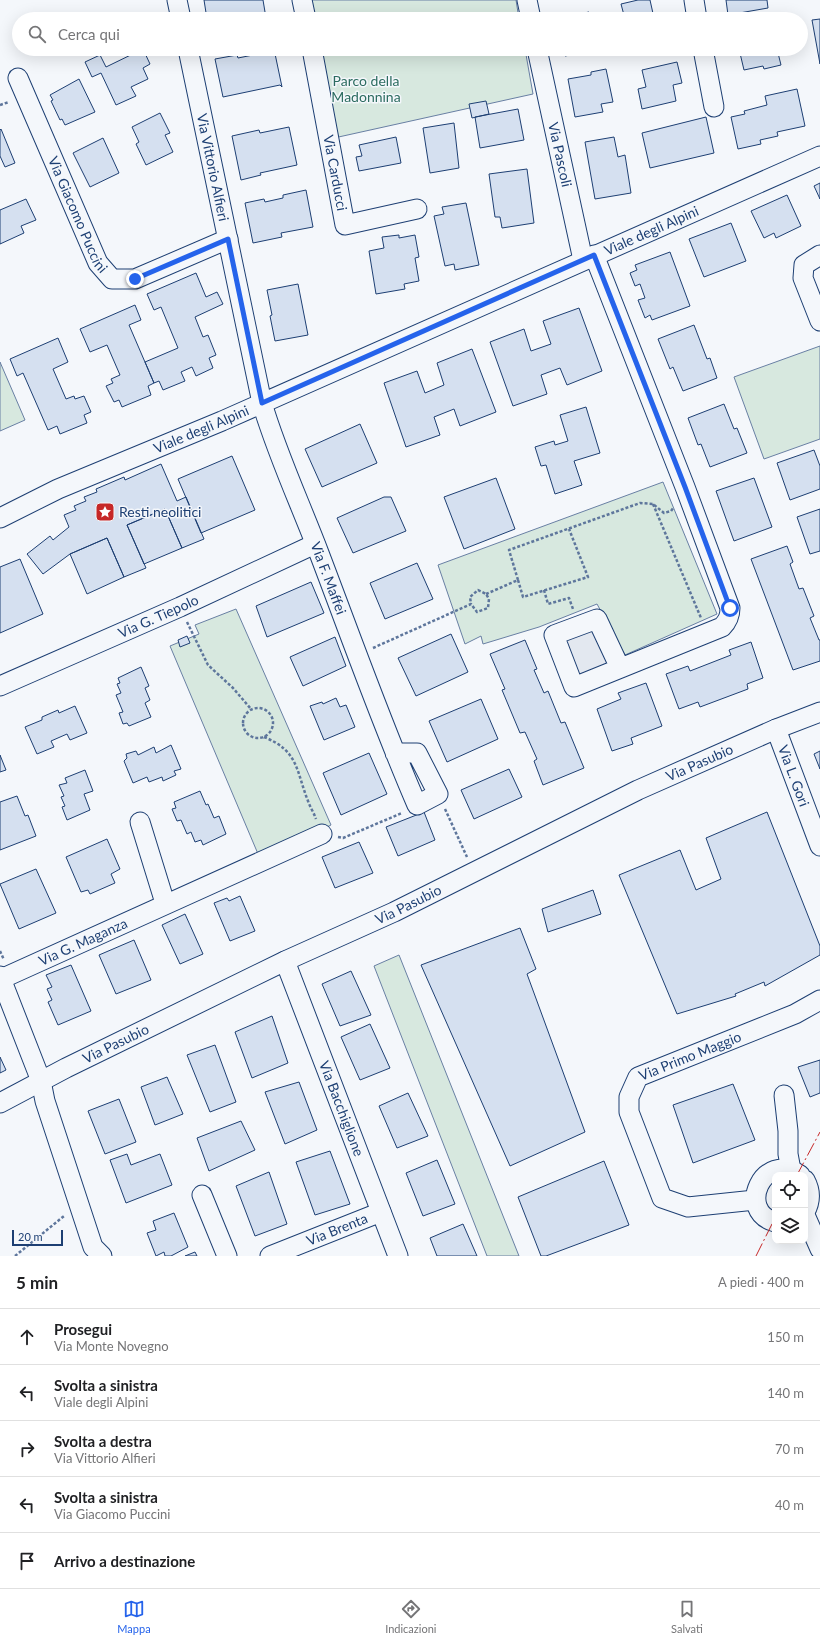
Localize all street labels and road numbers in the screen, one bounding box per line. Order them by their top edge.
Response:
street label: Via Vittorio Alfieri [194,112,233,223]
street label: Via Pascoli [545,120,576,188]
street label: Via Carducci [320,133,351,212]
street label: Via Giacomo Puccini [45,154,111,276]
street label: Viale degli Alpini [601,202,701,259]
street label: Viale degli Alpini [151,401,251,456]
street label: Via F. Maffei [307,539,350,617]
street label: Via G. Tiepolo [115,591,201,641]
street label: Via Pasubio [663,740,736,785]
street label: Via L. Gori [775,743,813,809]
street label: Via Pasubio [372,881,444,927]
street label: Via G. Maganza [36,914,130,969]
street label: Via Pasubio [80,1020,151,1067]
street label: Via Primo Maggio [636,1027,744,1084]
street label: Via Bacchiglione [316,1058,368,1159]
street label: Via Brenta [304,1209,370,1249]

